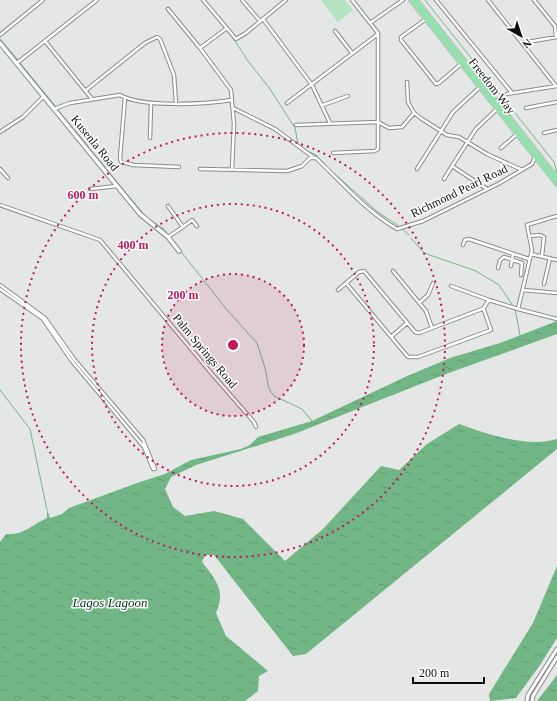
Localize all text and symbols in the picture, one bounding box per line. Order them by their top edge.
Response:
north arrow [501,16,541,56]
text: N [520,37,534,51]
street label: Freedom Way [466,55,518,117]
street label: Kusenla Road [68,112,122,174]
street label: Richmond Pearl Road [408,161,510,221]
text: 600 m [68,188,99,202]
text: 400 m [118,238,149,252]
text: 200 m [168,288,199,302]
street label: Palm Springs Road [170,311,240,391]
centre of rings [226,338,240,352]
water label: Lagos Lagoon [72,595,147,610]
scale bar [413,659,484,685]
text: 200 m [419,666,450,680]

